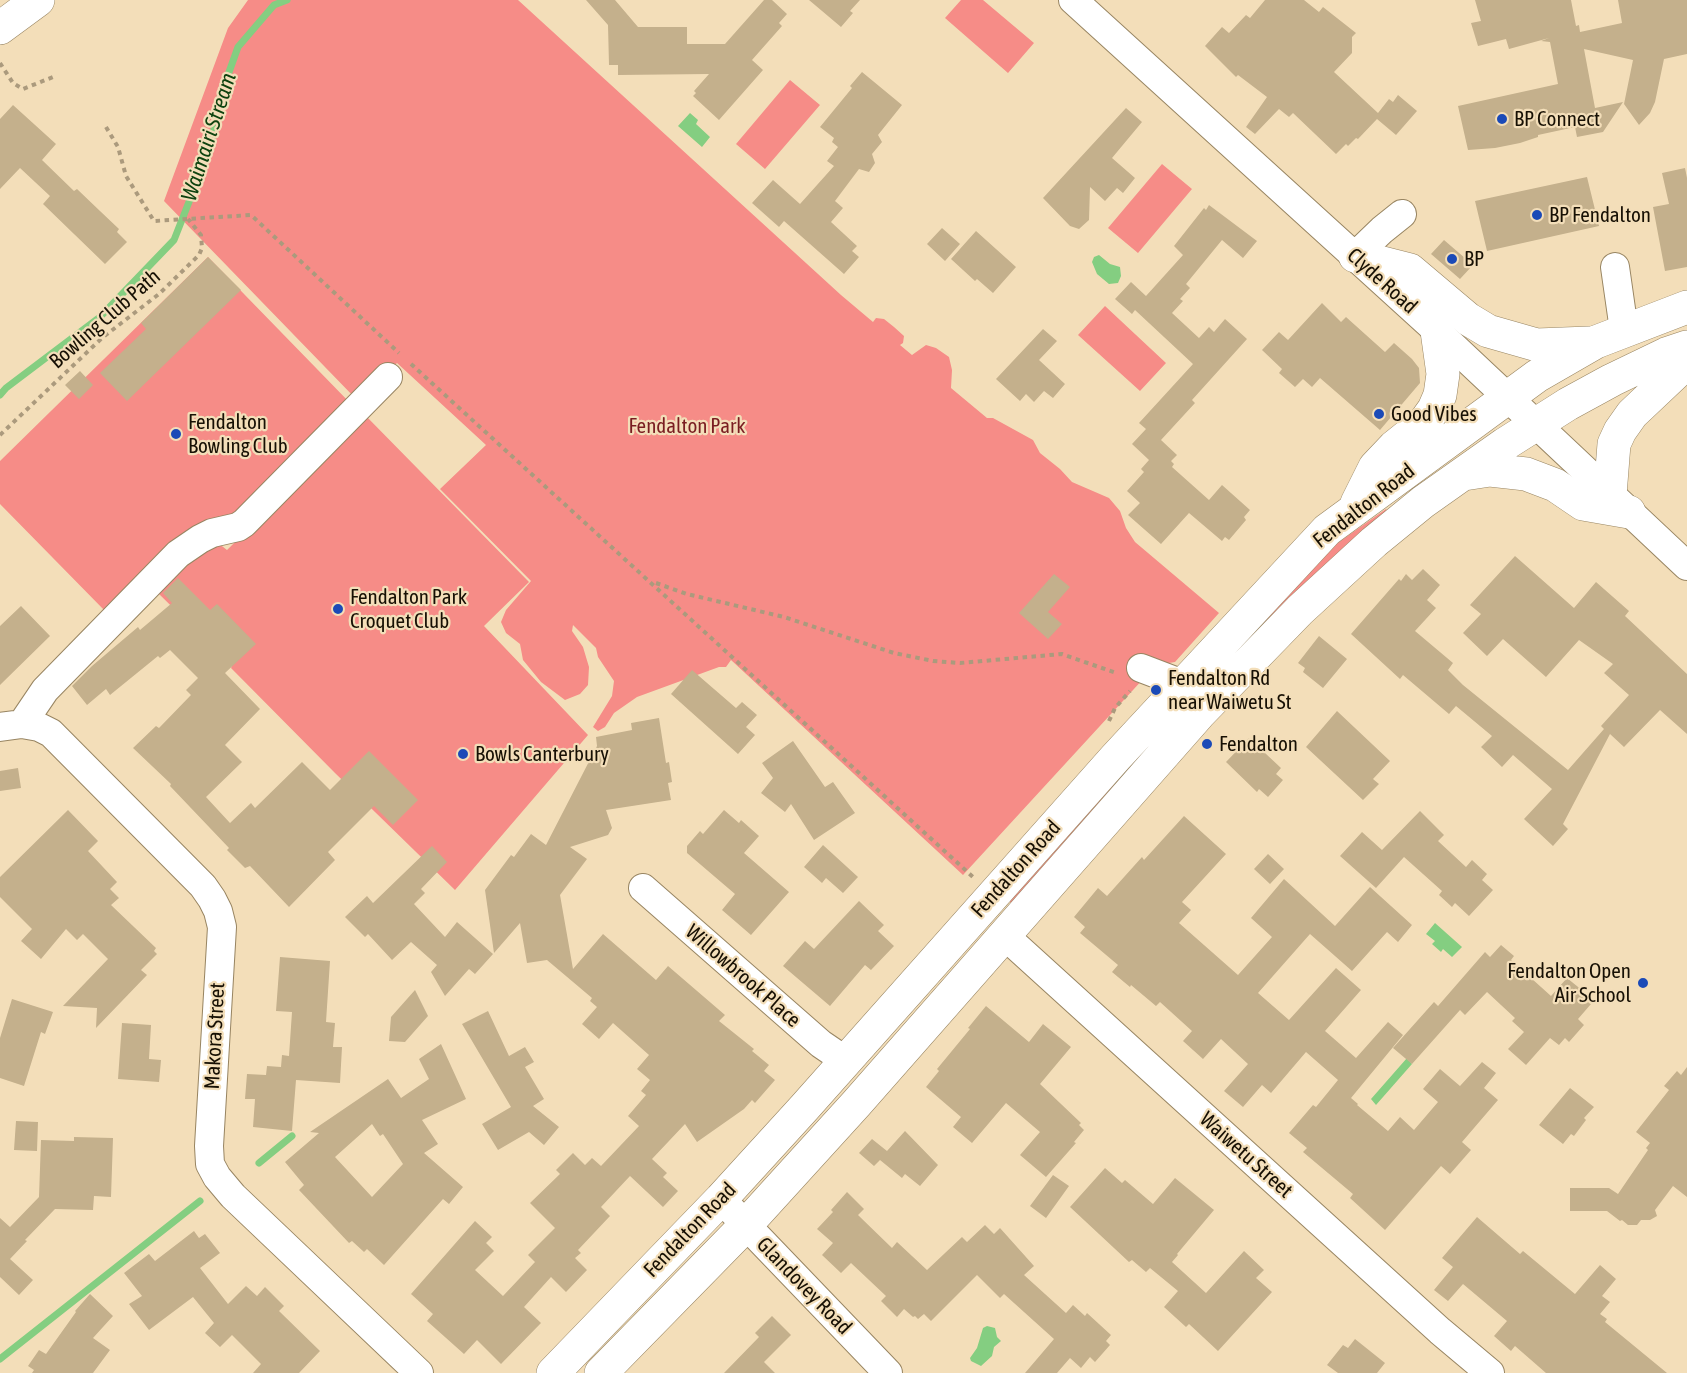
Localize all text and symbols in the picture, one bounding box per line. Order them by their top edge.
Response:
water label: Waimairi Stream [176,70,242,204]
place label: BP Connect [1514,106,1600,132]
marker: BP Connect [1495,112,1509,126]
place label: BP Fendalton [1549,202,1651,228]
marker: BP Fendalton [1530,208,1544,222]
street label: Clyde Road [1342,243,1422,319]
place label: BP [1464,246,1484,272]
marker: BP [1445,252,1459,266]
street label: Bowling Club Path [44,264,166,374]
place label: Good Vibes [1391,401,1477,427]
marker: Good Vibes [1372,407,1386,421]
place label: Fendalton Bowling Club [188,409,288,459]
park label: Fendalton Park [629,413,745,439]
marker: Fendalton Bowling Club [169,427,183,441]
street label: Fendalton Road [1308,459,1420,553]
place label: Fendalton Park Croquet Club [350,584,467,634]
marker: Fendalton Park Croquet Club [331,602,345,616]
place label: Fendalton Rd near Waiwetu St [1168,665,1292,715]
marker: Fendalton Rd near Waiwetu St [1149,683,1163,697]
place label: Fendalton [1219,731,1298,757]
marker: Fendalton [1200,737,1214,751]
place label: Bowls Canterbury [475,741,609,767]
marker: Bowls Canterbury [456,747,470,761]
street label: Fendalton Road [966,815,1066,923]
street label: Willowbrook Place [680,919,806,1033]
place label: Fendalton Open Air School [1507,958,1631,1008]
marker: Fendalton Open Air School [1636,976,1650,990]
street label: Makora Street [200,982,230,1090]
street label: Waiwetu Street [1194,1107,1298,1203]
street label: Fendalton Road [639,1177,741,1283]
street label: Glandovey Road [751,1232,857,1340]

